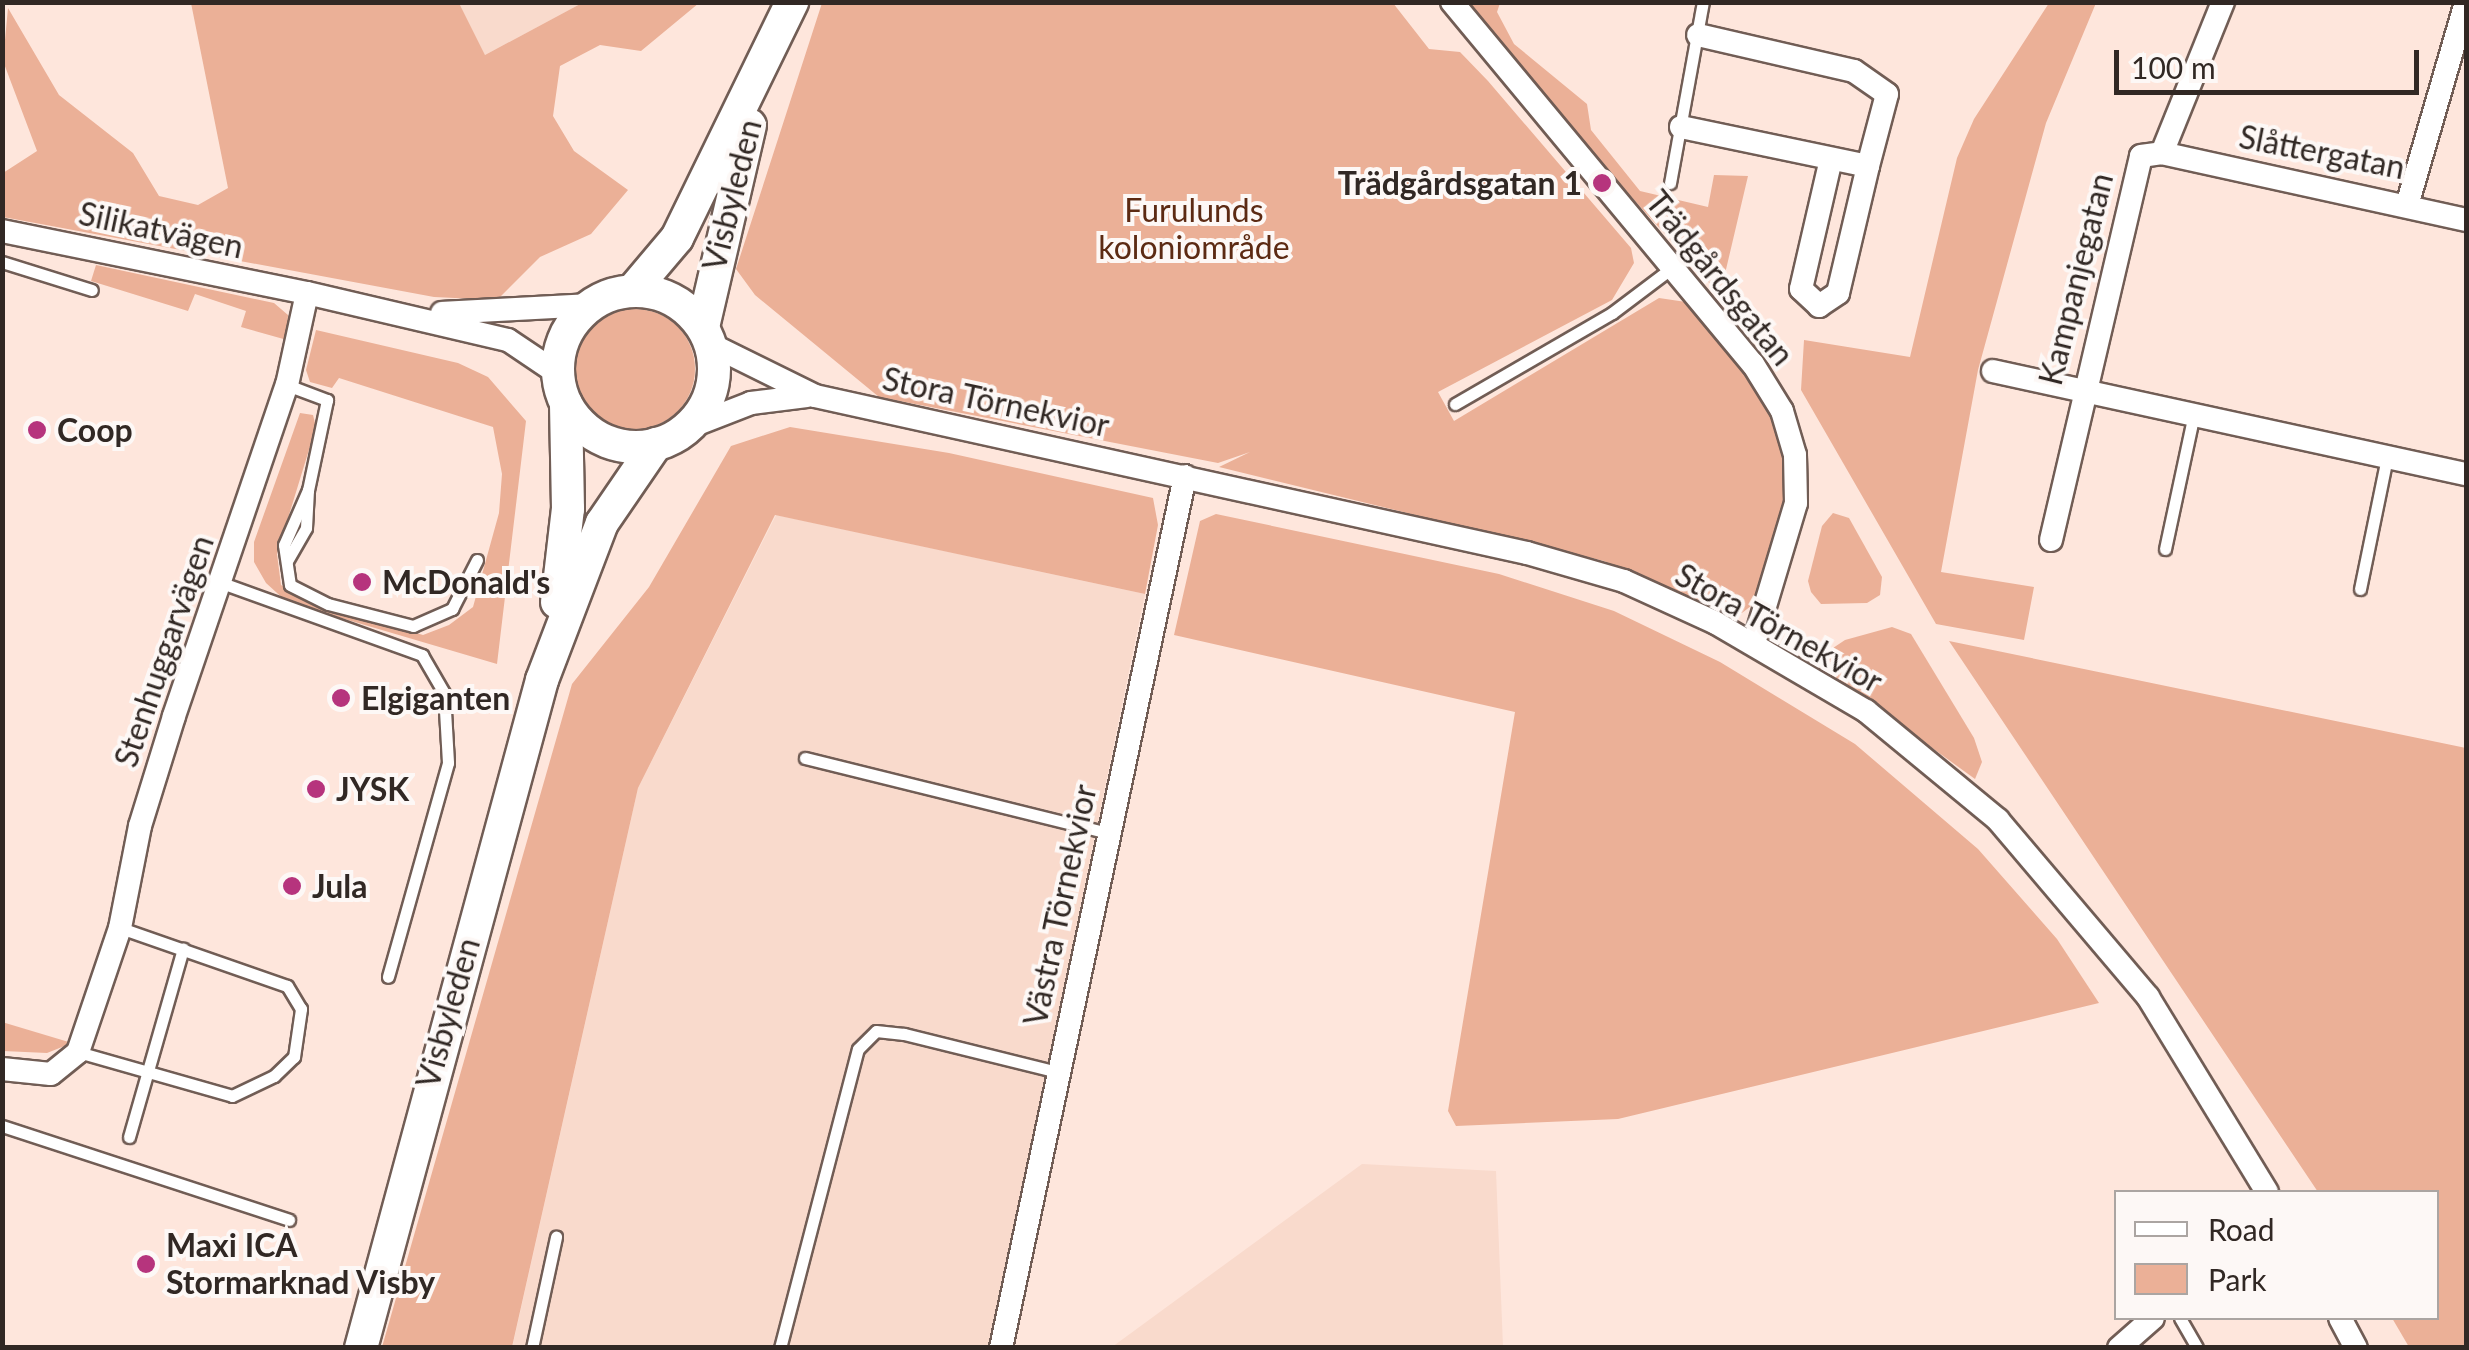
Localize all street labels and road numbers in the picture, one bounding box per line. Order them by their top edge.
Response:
street label: Visbyleden [695,115,769,275]
street label: Slåttergatan [2236,117,2408,187]
street label: Kampanjegatan [2031,169,2121,389]
street label: Trädgårdsgatan [1638,183,1802,373]
street label: Silikatvägen [75,194,247,266]
street label: Stora Törnekvior [879,359,1113,445]
street label: Stenhuggarvägen [106,530,222,772]
street label: Stora Törnekvior [1668,555,1890,701]
street label: Västra Törnekvior [1016,781,1104,1029]
street label: Visbyleden [408,934,488,1092]

